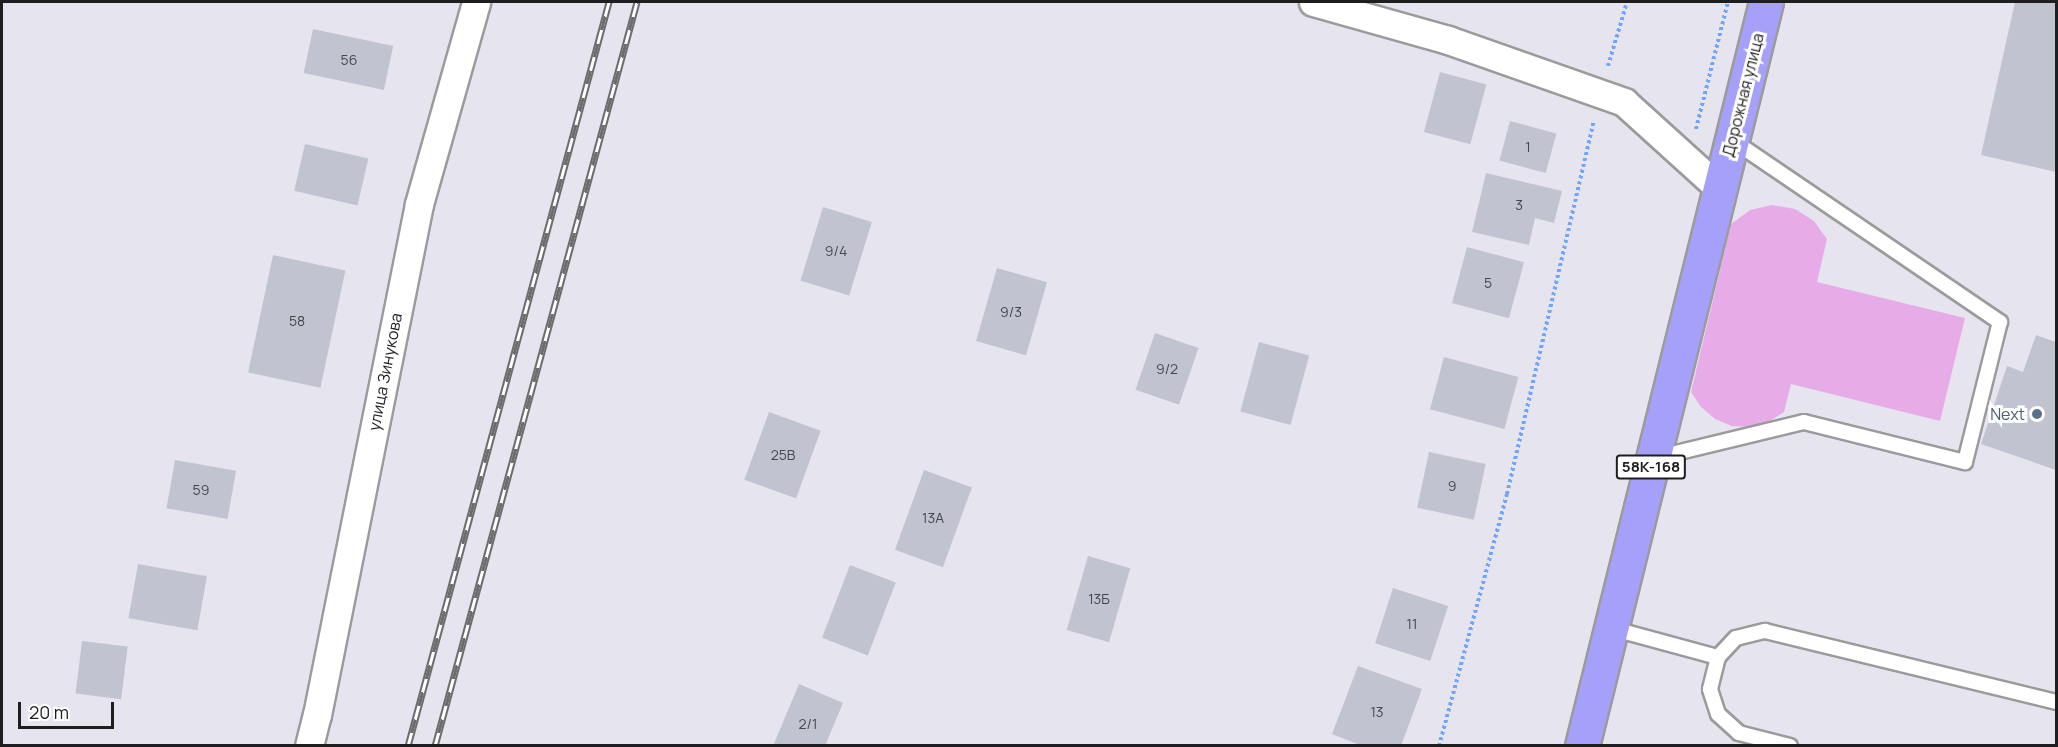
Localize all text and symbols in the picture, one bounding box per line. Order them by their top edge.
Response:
street label: Дорожная улица [1718,31,1768,159]
house number: 56 [341,52,357,68]
house number: 1 [1525,139,1531,155]
house number: 3 [1515,197,1523,213]
house number: 9/4 [825,243,847,259]
house number: 5 [1484,275,1492,291]
house number: 9/3 [1000,304,1022,320]
street label: улица Зинукова [364,311,406,433]
house number: 58 [289,313,305,329]
house number: 9/2 [1156,361,1178,377]
place label: Next [1990,404,2025,424]
marker: Next [2030,407,2044,421]
house number: 25В [771,447,795,463]
road number: 58К-168 [1615,455,1687,479]
house number: 9 [1448,478,1456,494]
house number: 59 [193,482,209,498]
house number: 13А [922,510,944,526]
house number: 13Б [1088,591,1110,607]
house number: 11 [1407,616,1417,632]
scale bar [21,690,117,728]
text: 20 m [29,700,69,724]
house number: 13 [1370,704,1384,720]
house number: 2/1 [799,716,817,732]

